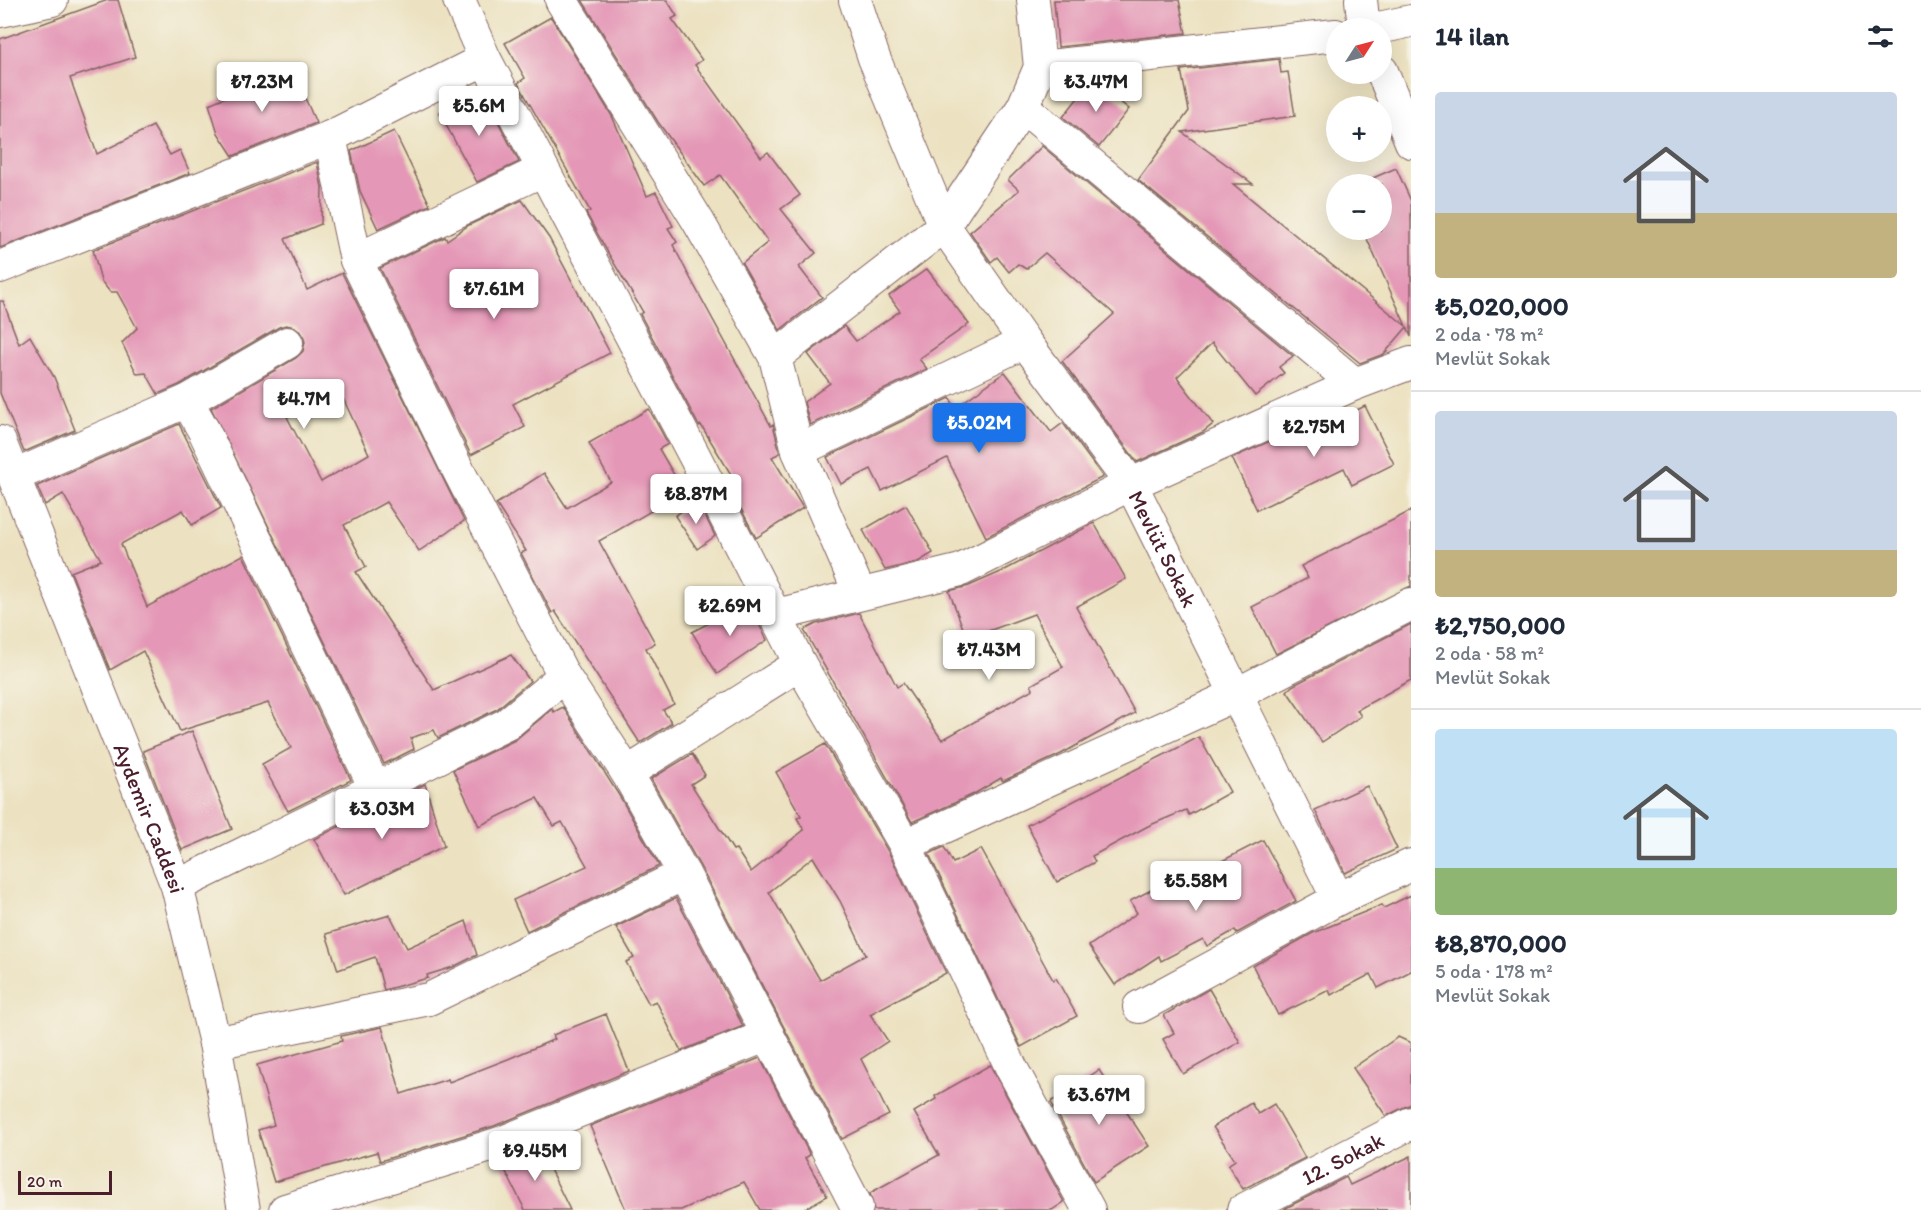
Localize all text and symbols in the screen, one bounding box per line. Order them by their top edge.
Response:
north arrow [1326,18,1392,84]
map controls [1326,18,1392,240]
text: 14 ilan [1435,20,1509,52]
icon: filters [1864,20,1897,53]
pin: ₺7.23M [213,62,311,113]
pin: ₺3.47M [1047,62,1145,113]
text: ₺7.23M [231,69,293,93]
text: ₺3.47M [1064,69,1128,93]
pin: ₺5.6M [437,86,521,137]
text: ₺5.6M [453,93,505,117]
button: + [1326,96,1392,162]
icon: home [1612,131,1720,239]
button: − [1326,174,1392,240]
pin: ₺7.61M [445,269,543,320]
text: ₺7.61M [463,276,525,300]
text: ₺5,020,000 [1435,290,1569,322]
text: 2 oda · 78 m² [1435,322,1543,346]
text: Mevlüt Sokak [1435,346,1550,370]
pin: ₺4.7M [262,379,346,430]
text: ₺4.7M [277,386,331,410]
pin: ₺5.02M [930,403,1028,454]
pin: ₺2.75M [1265,407,1363,458]
text: ₺5.02M [947,410,1011,434]
text: ₺2.75M [1283,414,1345,438]
icon: home [1612,450,1720,558]
pin: ₺8.87M [647,474,745,525]
text: ₺8.87M [664,481,728,505]
street label: Mevlüt Sokak [1123,486,1204,611]
pin: ₺2.69M [681,586,779,637]
text: ₺2.69M [699,593,761,617]
text: ₺2,750,000 [1435,609,1566,641]
pin: ₺7.43M [940,630,1038,681]
text: ₺7.43M [957,637,1021,661]
text: 2 oda · 58 m² [1435,641,1544,665]
text: Mevlüt Sokak [1435,665,1550,689]
street label: Aydemir Caddesi [108,739,192,896]
icon: home [1612,768,1720,876]
pin: ₺3.03M [333,789,431,840]
text: ₺3.03M [349,796,415,820]
pin: ₺5.58M [1147,861,1245,912]
text: ₺5.58M [1164,868,1228,892]
text: ₺8,870,000 [1435,927,1567,959]
text: 5 oda · 178 m² [1435,959,1553,983]
text: Mevlüt Sokak [1435,983,1550,1007]
pin: ₺3.67M [1050,1075,1148,1126]
text: ₺3.67M [1068,1082,1130,1106]
street label: 12. Sokak [1297,1126,1388,1191]
pin: ₺9.45M [486,1131,584,1182]
text: ₺9.45M [503,1138,567,1162]
scale bar [18,1168,112,1196]
text: 20 m [27,1172,62,1191]

